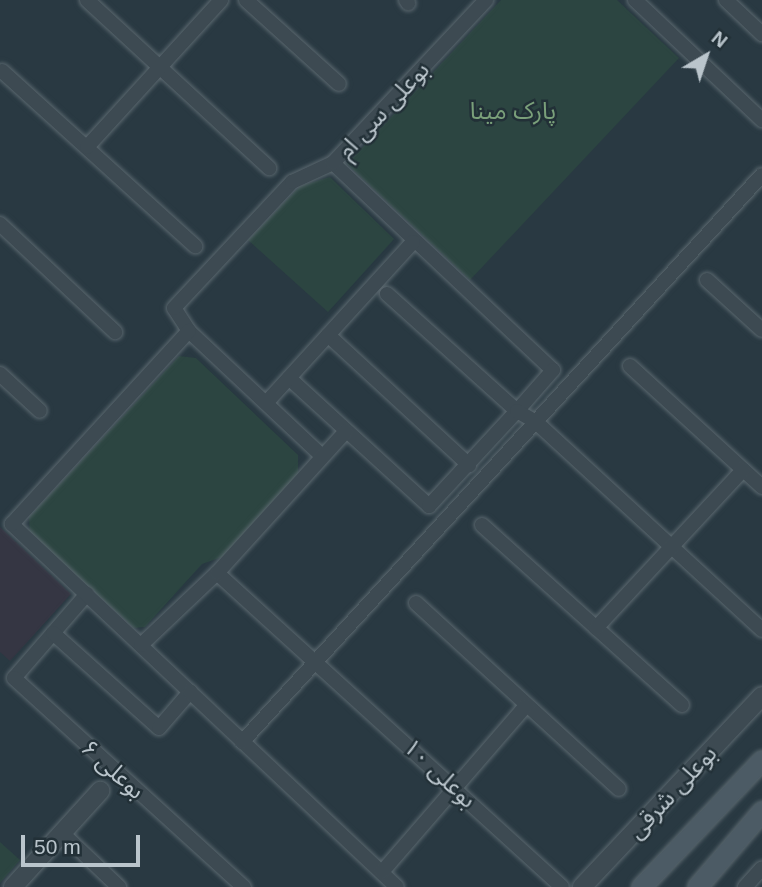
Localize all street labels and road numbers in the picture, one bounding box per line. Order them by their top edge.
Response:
street label: بوعلی سی ام [331,56,435,164]
street label: بوعلی ۱۰ [398,732,482,814]
street label: بوعلی ۶ [75,733,151,805]
street label: بوعلی شرقی [621,739,723,845]

